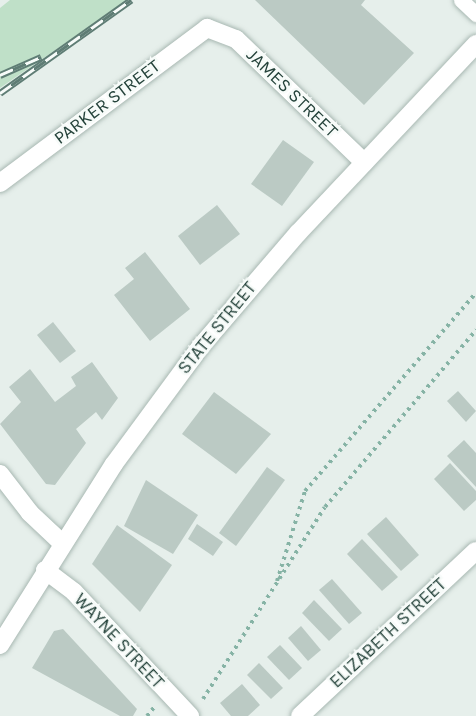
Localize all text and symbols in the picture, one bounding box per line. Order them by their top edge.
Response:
street label: JAMES STREET [242,44,342,142]
street label: PARKER STREET [50,55,164,149]
street label: STATE STREET [173,278,261,378]
street label: ELIZABETH STREET [325,573,451,693]
street label: WAYNE STREET [69,589,169,693]

